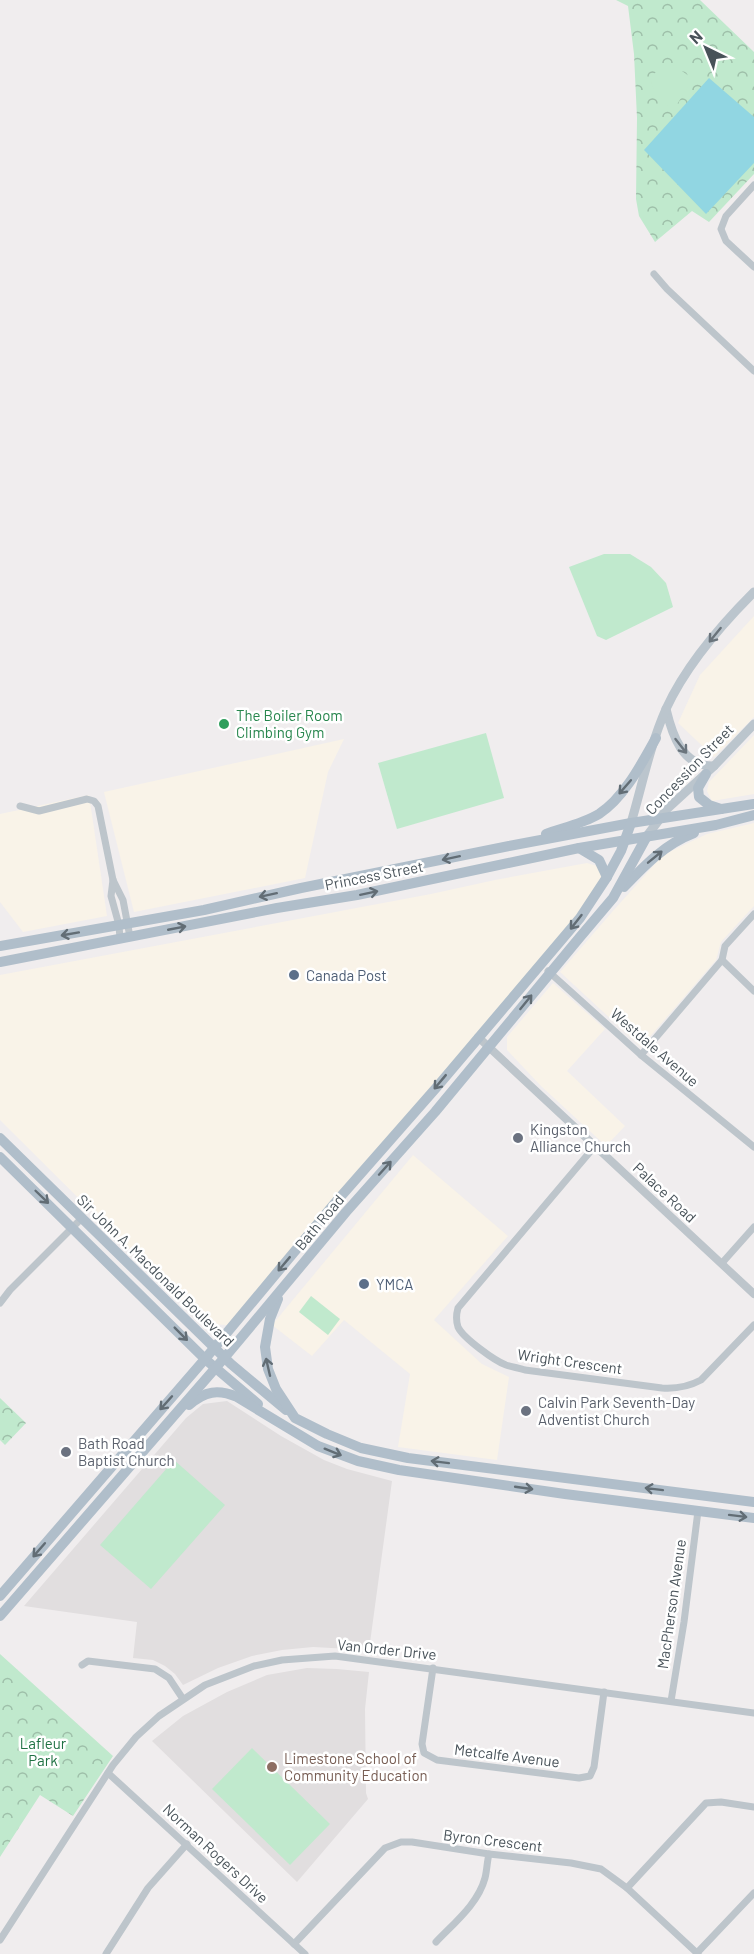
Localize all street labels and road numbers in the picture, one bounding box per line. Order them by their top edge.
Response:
street label: Concession Street [641,720,737,818]
street label: Princess Street [323,857,425,893]
street label: Westdale Avenue [607,1004,703,1090]
street label: Palace Road [630,1158,700,1226]
street label: Sir John A. Macdonald Boulevard [74,1190,238,1350]
street label: Bath Road [291,1191,347,1253]
street label: Wright Crescent [516,1345,624,1377]
street label: MacPherson Avenue [653,1538,689,1670]
street label: Van Order Drive [337,1635,437,1663]
street label: Metcalfe Avenue [453,1740,561,1770]
street label: Norman Rogers Drive [160,1800,272,1906]
street label: Byron Crescent [442,1825,544,1855]

